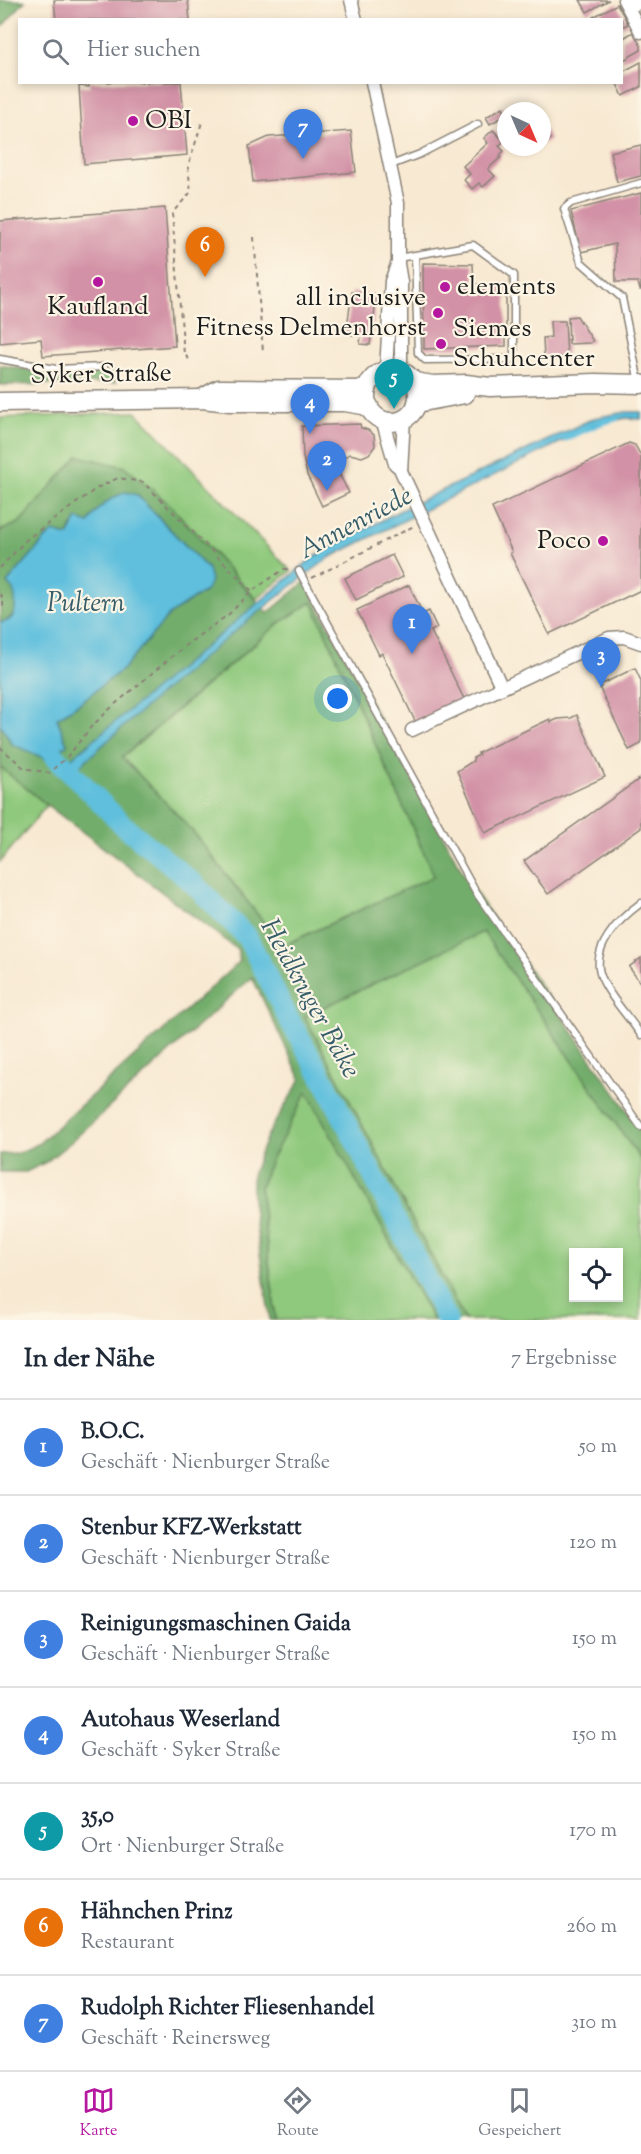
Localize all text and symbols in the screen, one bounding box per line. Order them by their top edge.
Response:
search box [18,18,623,84]
icon: search [39,35,72,68]
text: Hier suchen [87,35,201,67]
north arrow [497,102,551,156]
place label: OBI [145,103,193,140]
pin: 7 [284,110,322,159]
marker: OBI [126,114,140,128]
pin: 6 [186,228,224,277]
place label: elements [457,269,556,306]
marker: Kaufland [91,275,105,289]
place label: all inclusive Fitness Delmenhorst [196,280,426,347]
marker: elements [438,280,452,294]
place label: Kaufland [47,289,149,326]
marker: all inclusive Fitness Delmenhorst [431,306,445,320]
place label: Siemes Schuhcenter [453,311,595,378]
marker: Siemes Schuhcenter [434,337,448,351]
street label: Syker Straße [30,355,172,395]
pin: 5 [374,360,414,409]
pin: 4 [290,384,330,434]
pin: 2 [308,442,346,491]
water label: Annenriede [292,478,420,570]
place label: Poco [537,523,591,560]
marker: Poco [596,534,610,548]
water label: Pultern [47,585,125,624]
pin: 1 [392,604,432,654]
pin: 3 [582,638,620,687]
your location [323,684,352,713]
water label: Heidkruger Bäke [249,912,369,1086]
map controls [569,1248,623,1302]
button: locate [569,1248,623,1302]
text: In der Nähe [24,1341,155,1378]
text: 7 Ergebnisse [511,1345,617,1374]
text: B.O.C. [81,1417,145,1449]
text: 1 [40,1433,47,1462]
text: 50 m [579,1433,617,1462]
text: Geschäft · Nienburger Straße [81,1449,330,1478]
text: Stenbur KFZ-Werkstatt [81,1513,302,1545]
text: 2 [39,1529,48,1558]
text: 120 m [569,1529,617,1558]
text: Geschäft · Nienburger Straße [81,1545,330,1574]
text: Reinigungsmaschinen Gaida [81,1609,351,1641]
text: 3 [39,1625,48,1654]
text: 150 m [572,1625,617,1654]
text: Geschäft · Nienburger Straße [81,1641,330,1670]
text: Autohaus Weserland [81,1705,280,1737]
text: 4 [38,1721,49,1750]
text: 150 m [572,1721,617,1750]
text: Geschäft · Syker Straße [81,1737,280,1766]
text: 35,0 [81,1801,114,1833]
text: 5 [40,1817,47,1846]
text: 170 m [569,1817,617,1846]
text: Ort · Nienburger Straße [81,1833,284,1862]
text: Hähnchen Prinz [81,1897,233,1929]
text: 6 [39,1913,48,1942]
text: 260 m [566,1913,617,1942]
text: Restaurant [81,1929,174,1958]
text: Rudolph Richter Fliesenhandel [81,1993,375,2025]
text: 7 [38,2009,49,2038]
text: 310 m [571,2009,617,2038]
text: Geschäft · Reinersweg [81,2025,270,2054]
tab: Karte [80,2084,117,2143]
tab: Route [277,2084,319,2143]
tab: Gespeichert [478,2084,561,2143]

